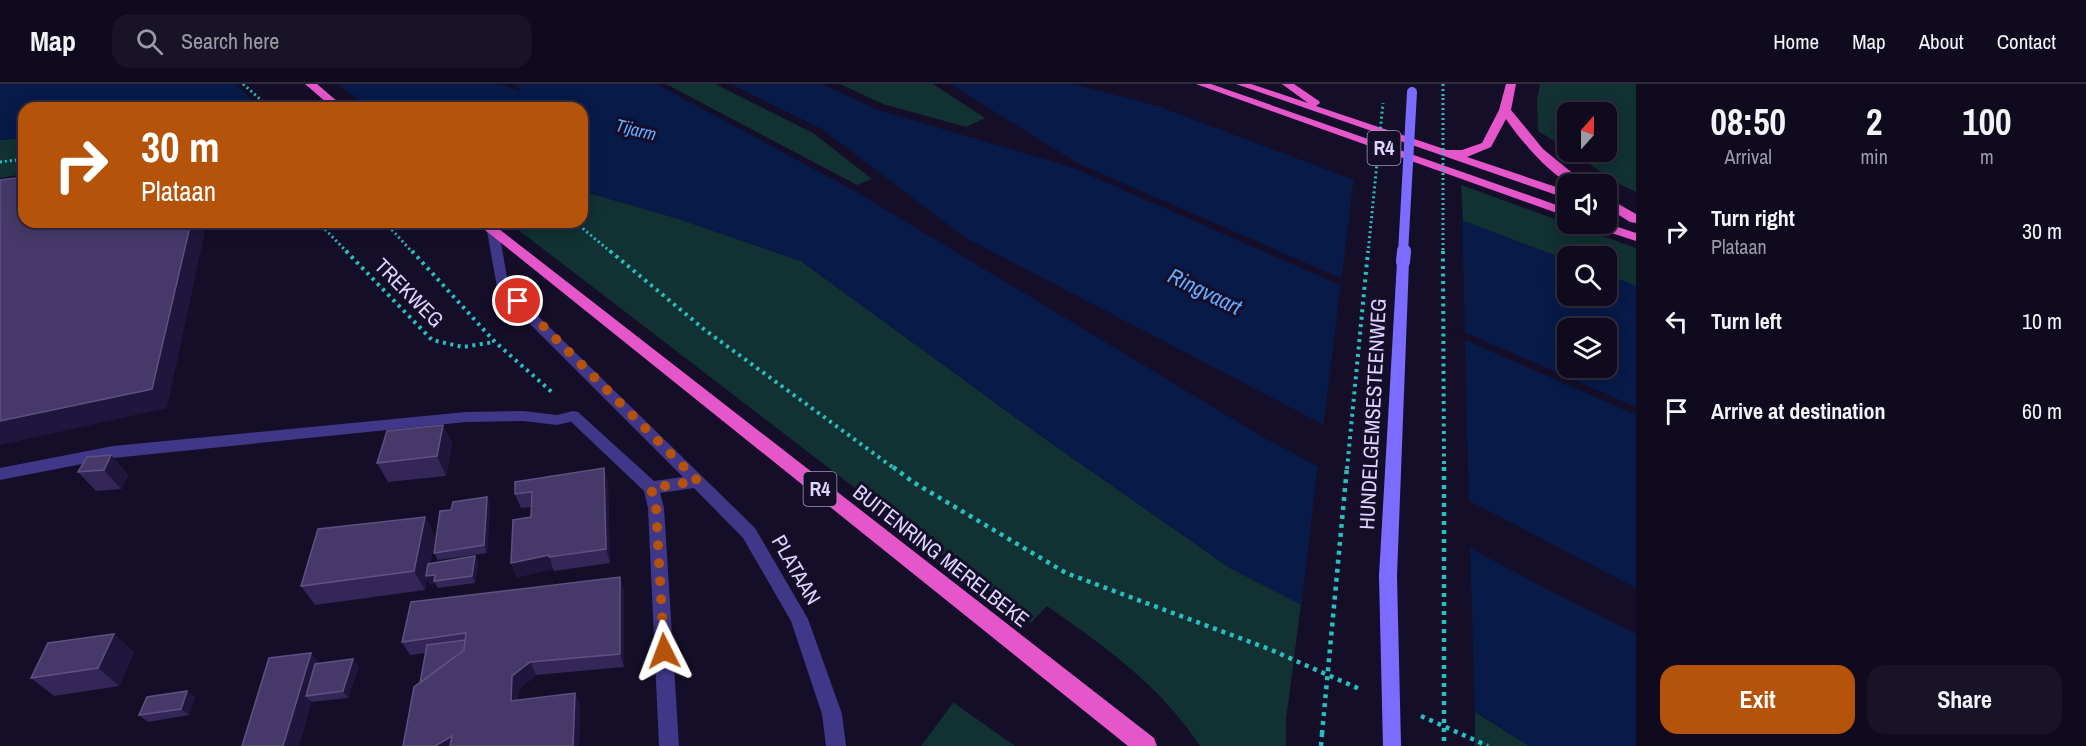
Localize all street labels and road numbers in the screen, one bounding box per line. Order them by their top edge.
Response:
road number: R4 [1368,131,1400,165]
street label: TREKWEG [368,252,450,334]
street label: HUNDELGEMSESTEENWEG [1352,298,1393,530]
road number: R4 [804,472,836,506]
street label: BUITENRING MERELBEKE [847,478,1035,634]
street label: PLATAAN [765,530,828,610]

